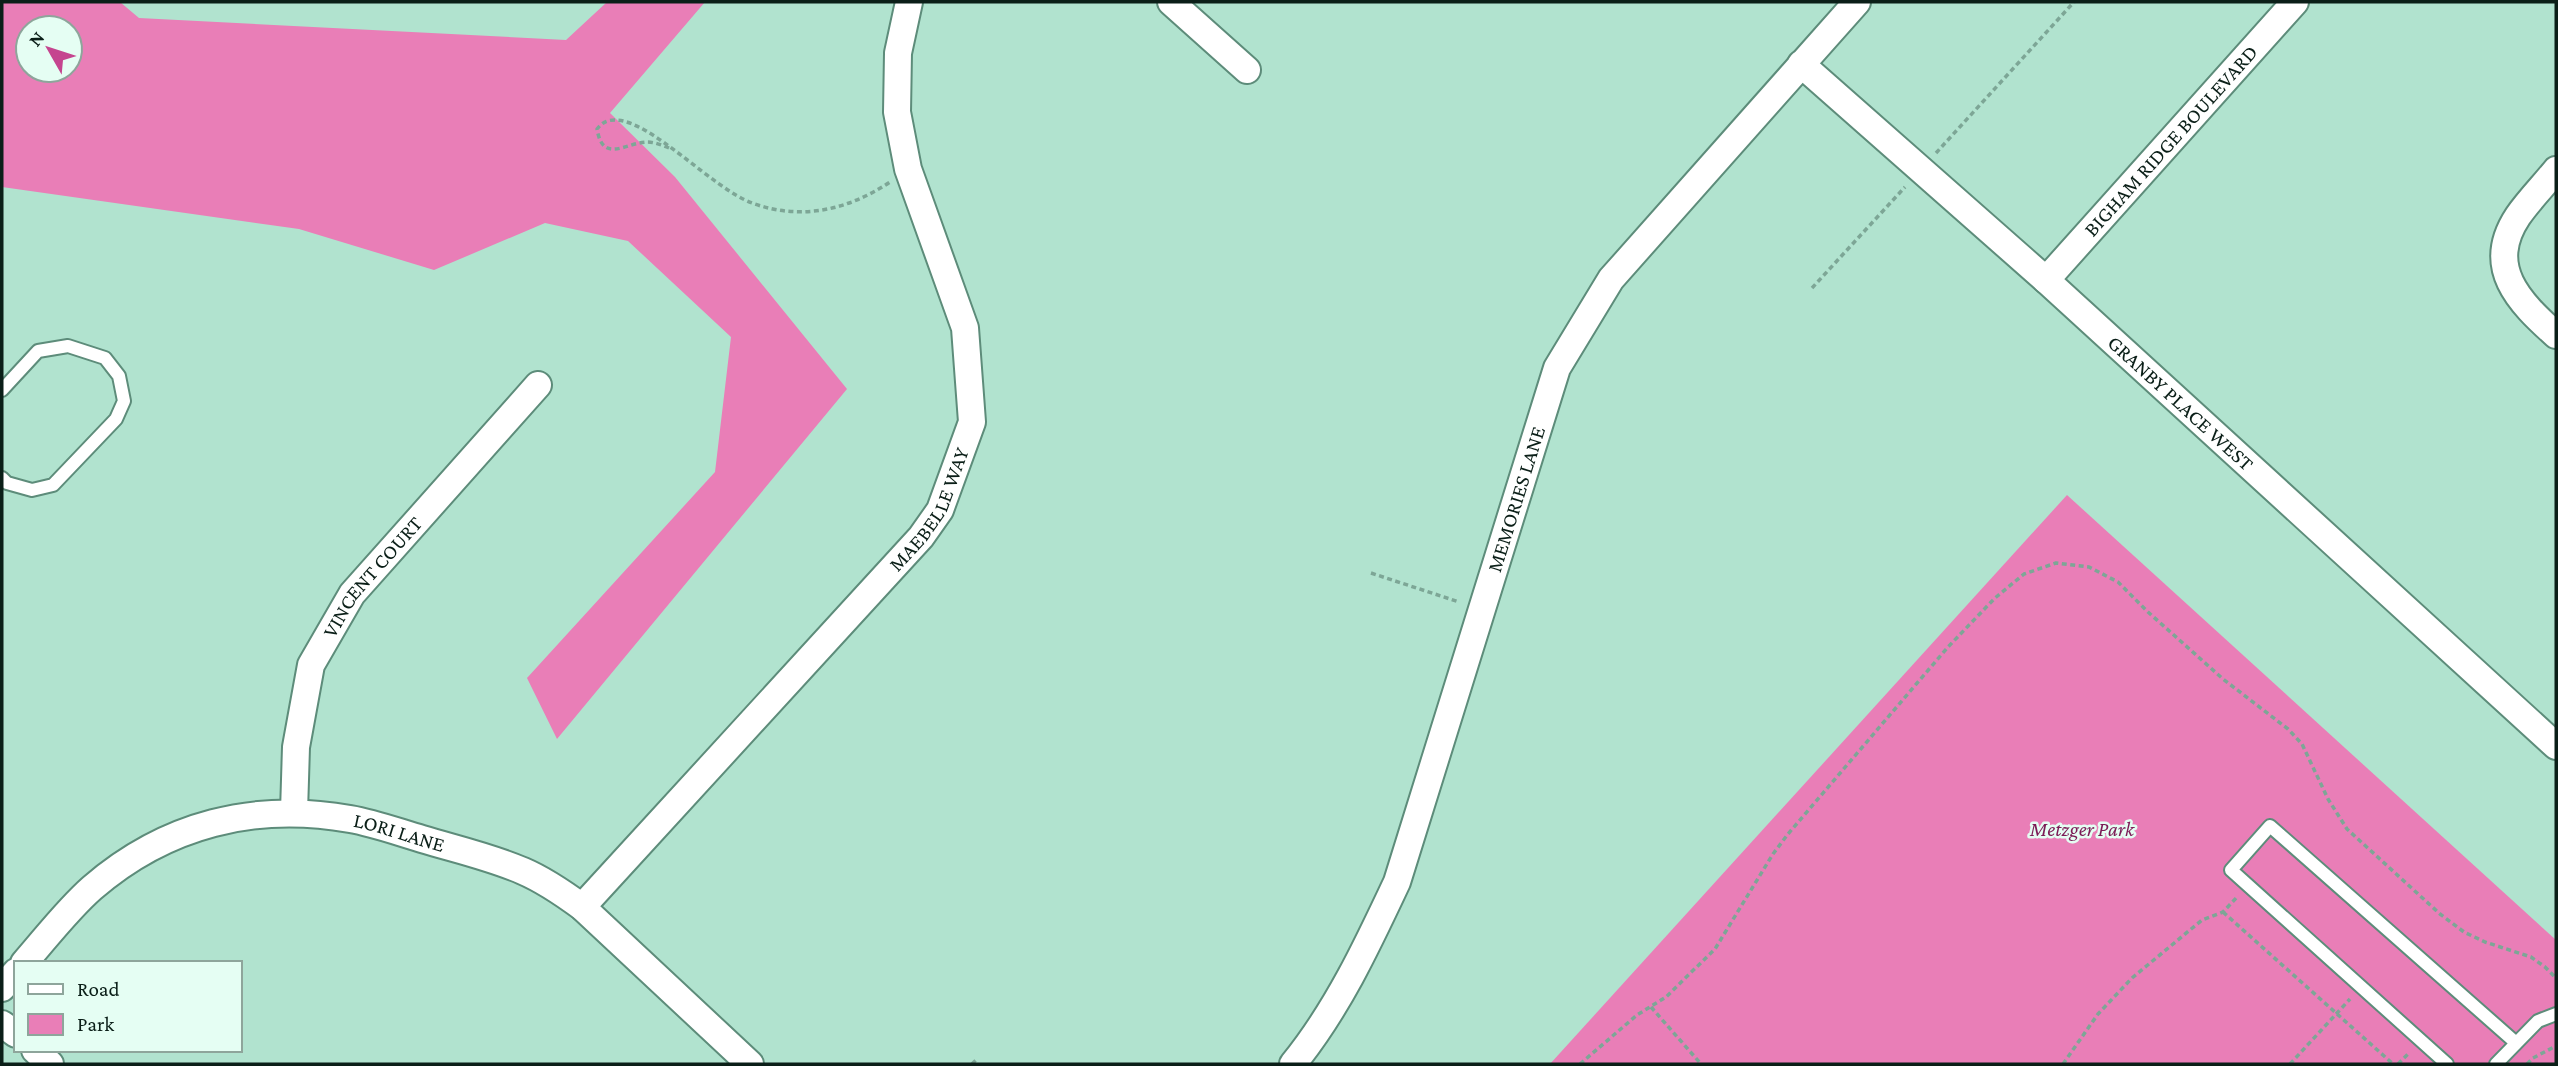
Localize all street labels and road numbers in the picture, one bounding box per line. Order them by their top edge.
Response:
street label: BIGHAM RIDGE BOULEVARD [2079,40,2263,241]
street label: GRANBY PLACE WEST [2103,330,2259,476]
street label: MEMORIES LANE [1482,424,1550,575]
street label: MAEBELLE WAY [884,443,974,576]
street label: VINCENT COURT [317,511,427,642]
street label: LORI LANE [351,808,447,857]

